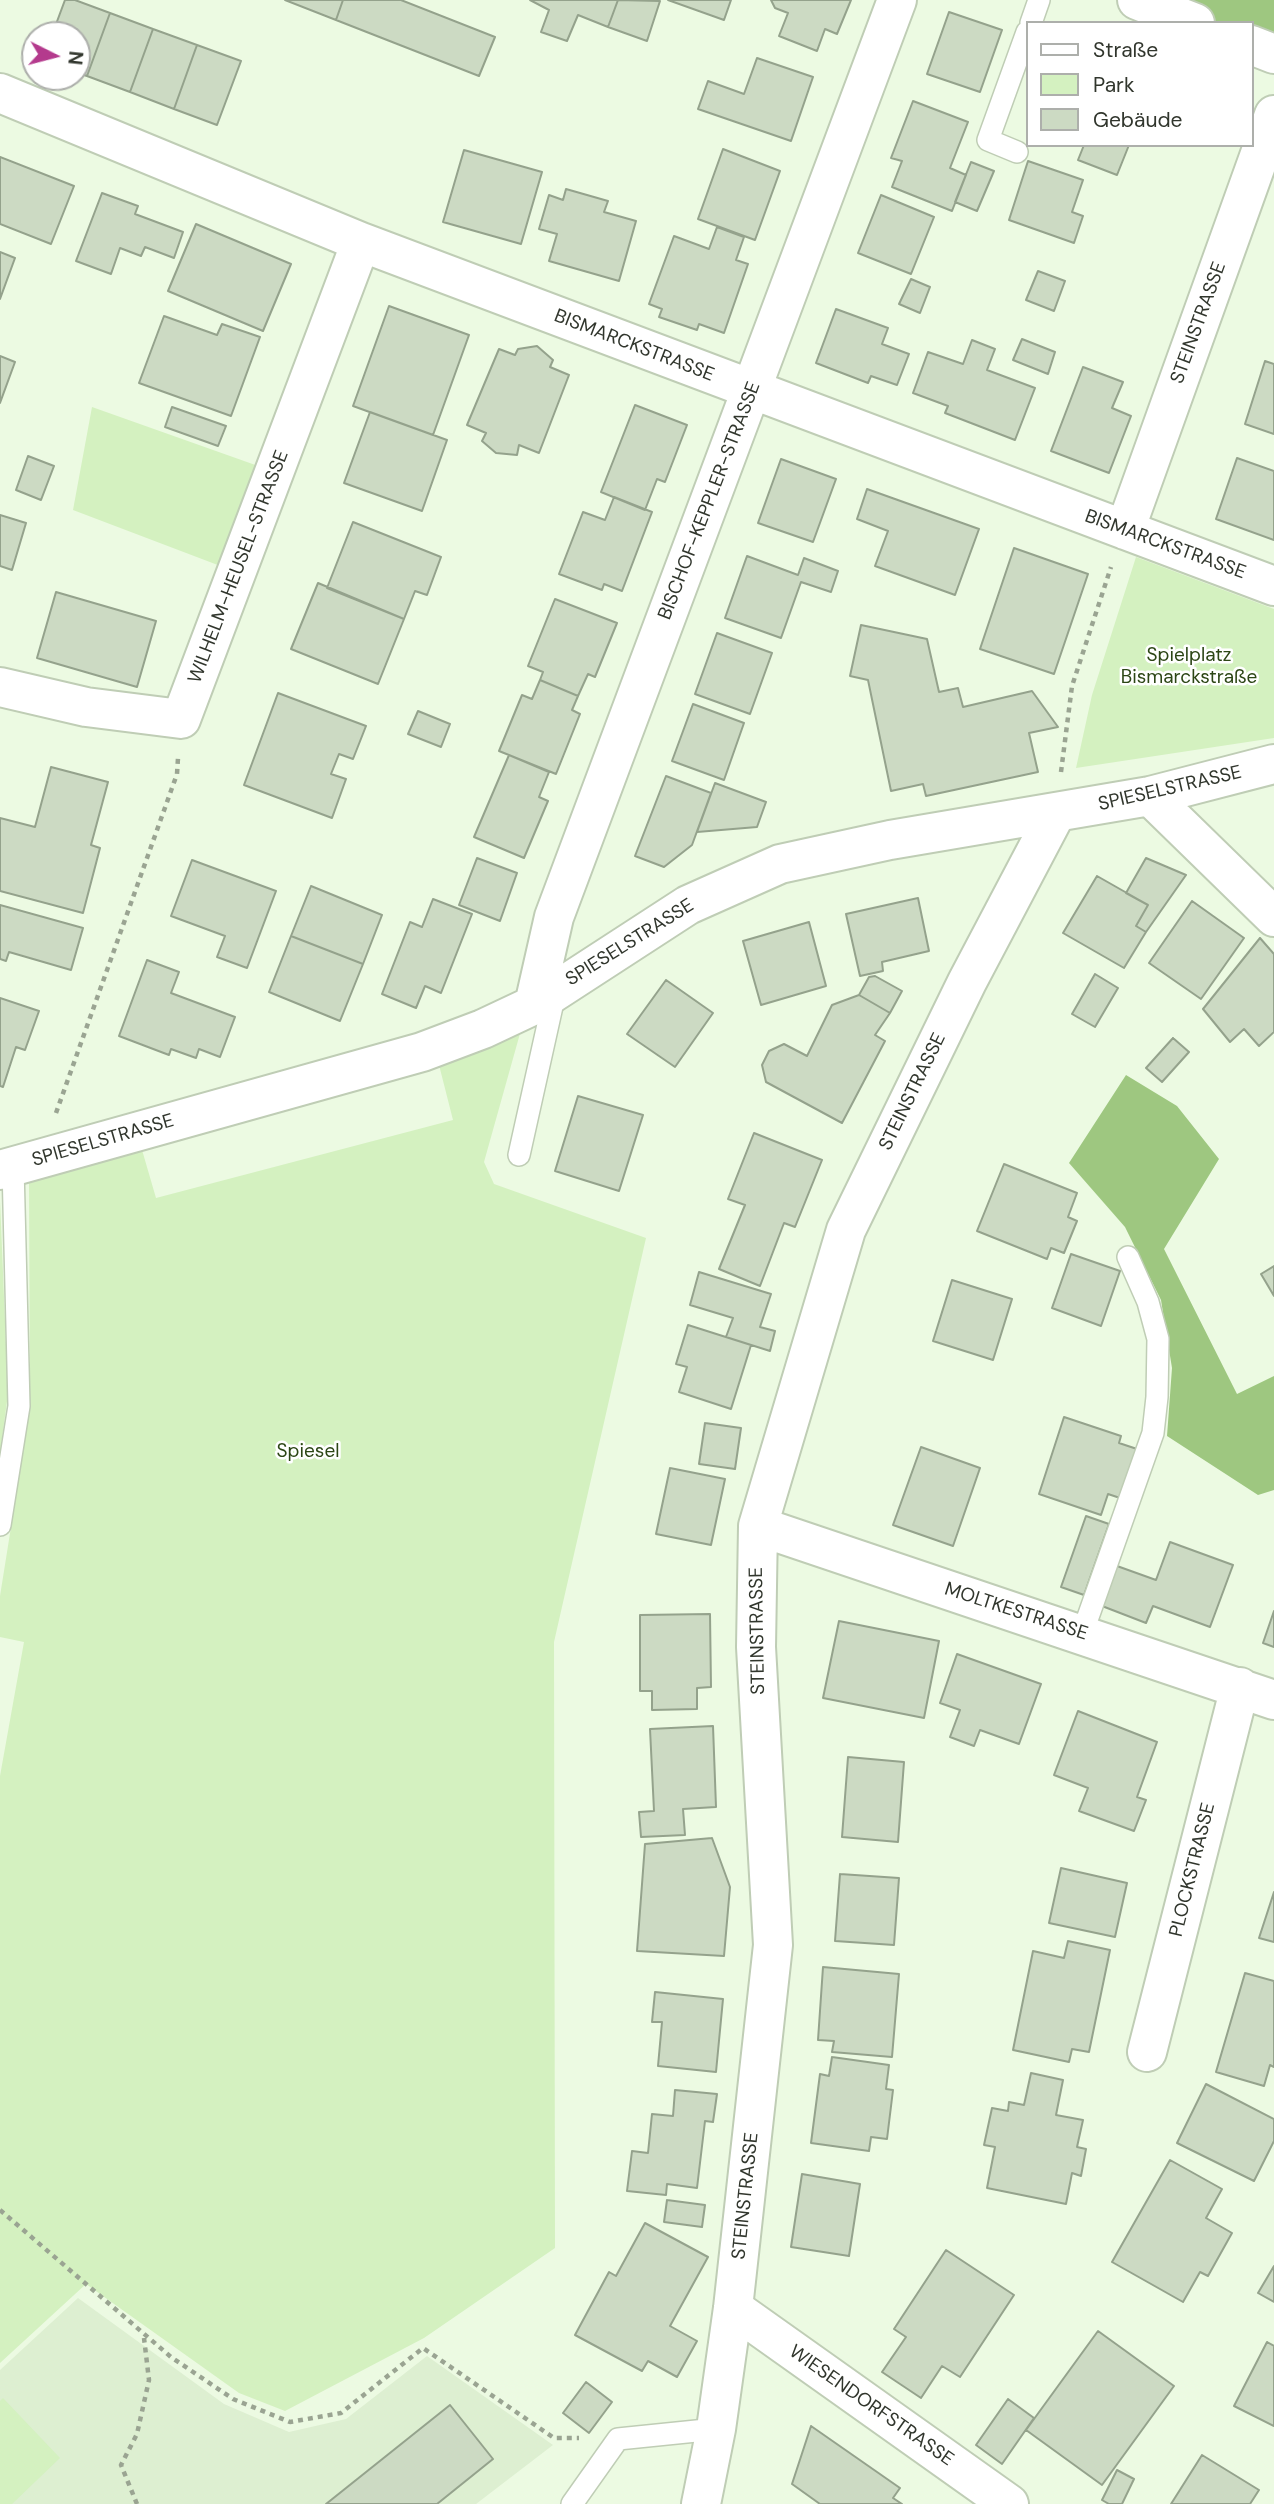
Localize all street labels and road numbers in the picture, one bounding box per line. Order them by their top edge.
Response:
street label: STEINSTRASSE [1166,259,1232,387]
street label: BISMARCKSTRASSE [551,305,717,387]
street label: BISCHOF-KEPPLER-STRASSE [654,379,766,623]
street label: WILHELM-HEUSEL-STRASSE [184,447,294,687]
street label: BISMARCKSTRASSE [1081,505,1249,585]
street label: SPIESELSTRASSE [1096,761,1244,817]
street label: SPIESELSTRASSE [562,895,698,991]
street label: STEINSTRASSE [875,1030,951,1154]
street label: SPIESELSTRASSE [29,1110,177,1172]
street label: STEINSTRASSE [745,1567,771,1695]
street label: MOLTKESTRASSE [942,1578,1090,1646]
street label: PLOCKSTRASSE [1165,1801,1221,1939]
street label: STEINSTRASSE [728,2131,764,2261]
street label: WIESENDORFSTRASSE [784,2341,958,2471]

